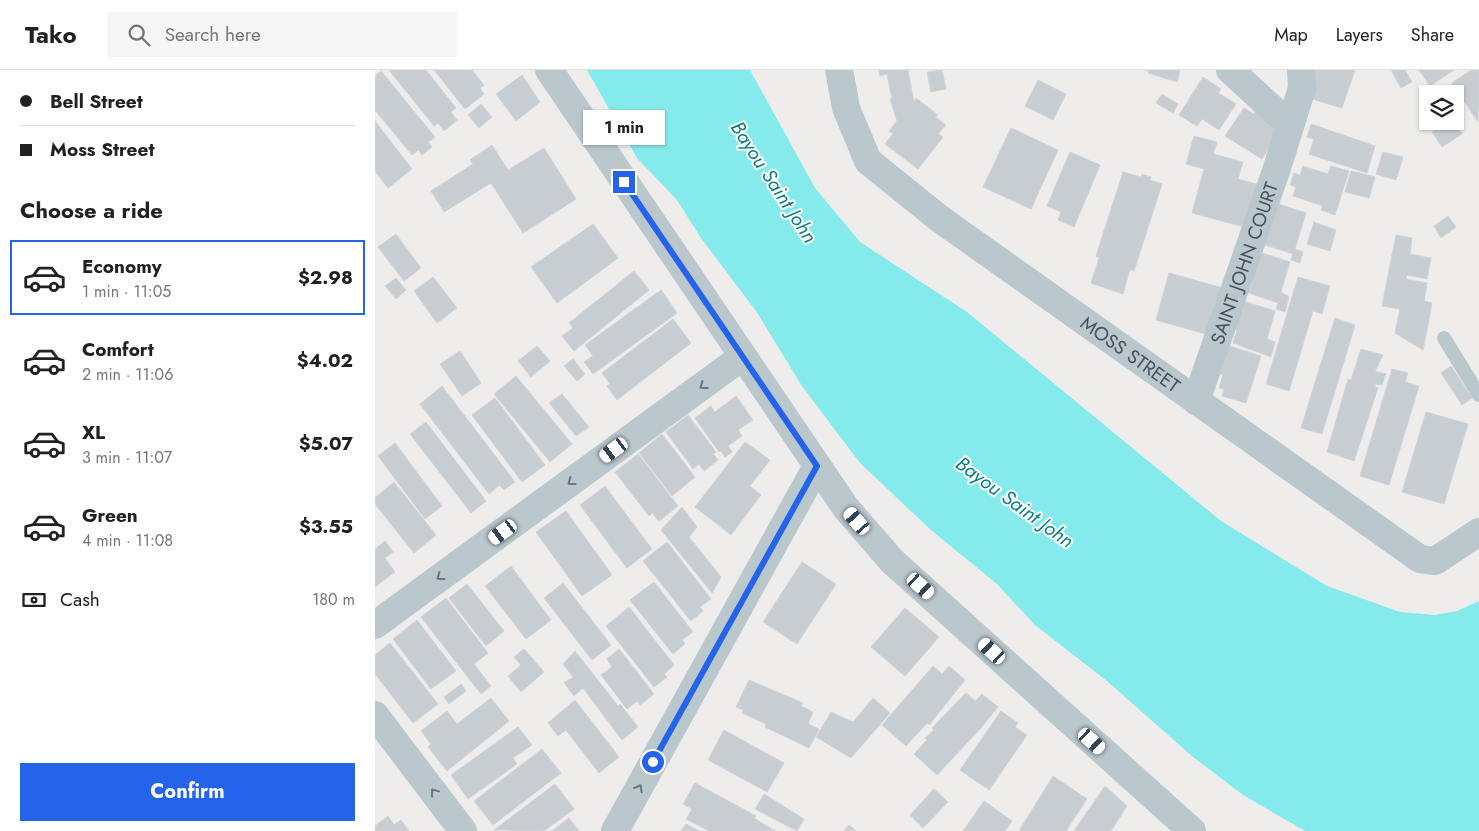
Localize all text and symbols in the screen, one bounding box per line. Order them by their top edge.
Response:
search box [107,12,457,57]
text: Tako [25,17,77,52]
icon: search [125,21,153,49]
text: Search here [165,21,261,48]
text: Map [1274,22,1308,48]
text: Layers [1336,22,1383,48]
text: Share [1411,22,1454,48]
map controls [1419,85,1464,130]
button: layers [1419,85,1464,130]
text: Bell Street [50,88,143,115]
callout: 1 min [583,109,665,144]
text: 1 min [604,116,644,139]
water label: Bayou Saint John [723,116,824,249]
text: Moss Street [50,136,154,163]
route end [613,171,635,193]
street label: SAINT JOHN COURT [1204,178,1285,348]
text: Choose a ride [20,194,163,226]
text: Economy [82,253,162,280]
icon: car [22,255,67,300]
text: $2.98 [298,264,353,291]
text: 1 min · 11:05 [82,280,171,303]
street label: MOSS STREET [1075,310,1186,399]
text: Comfort [82,336,154,363]
icon: car [22,338,67,383]
text: $4.02 [297,347,353,374]
text: 2 min · 11:06 [82,363,173,386]
one-way arrow [699,380,709,389]
text: XL [82,419,105,446]
icon: car [22,421,67,466]
text: $5.07 [299,430,353,457]
car [597,435,630,465]
text: 3 min · 11:07 [82,446,172,469]
water label: Bayou Saint John [950,450,1080,555]
one-way arrow [568,475,577,485]
text: Green [82,502,138,529]
icon: car [22,504,67,549]
car [841,505,872,537]
text: $3.55 [299,513,353,540]
car [486,517,519,547]
text: 4 min · 11:08 [82,529,173,552]
car [904,570,937,602]
one-way arrow [437,572,446,580]
icon: cash [20,586,48,614]
text: Cash [60,586,100,613]
text: 180 m [312,588,355,611]
car [975,635,1008,667]
car [1075,725,1108,757]
route start [642,751,664,773]
button: Confirm [20,763,355,821]
one-way arrow [632,785,642,794]
one-way arrow [431,789,439,798]

